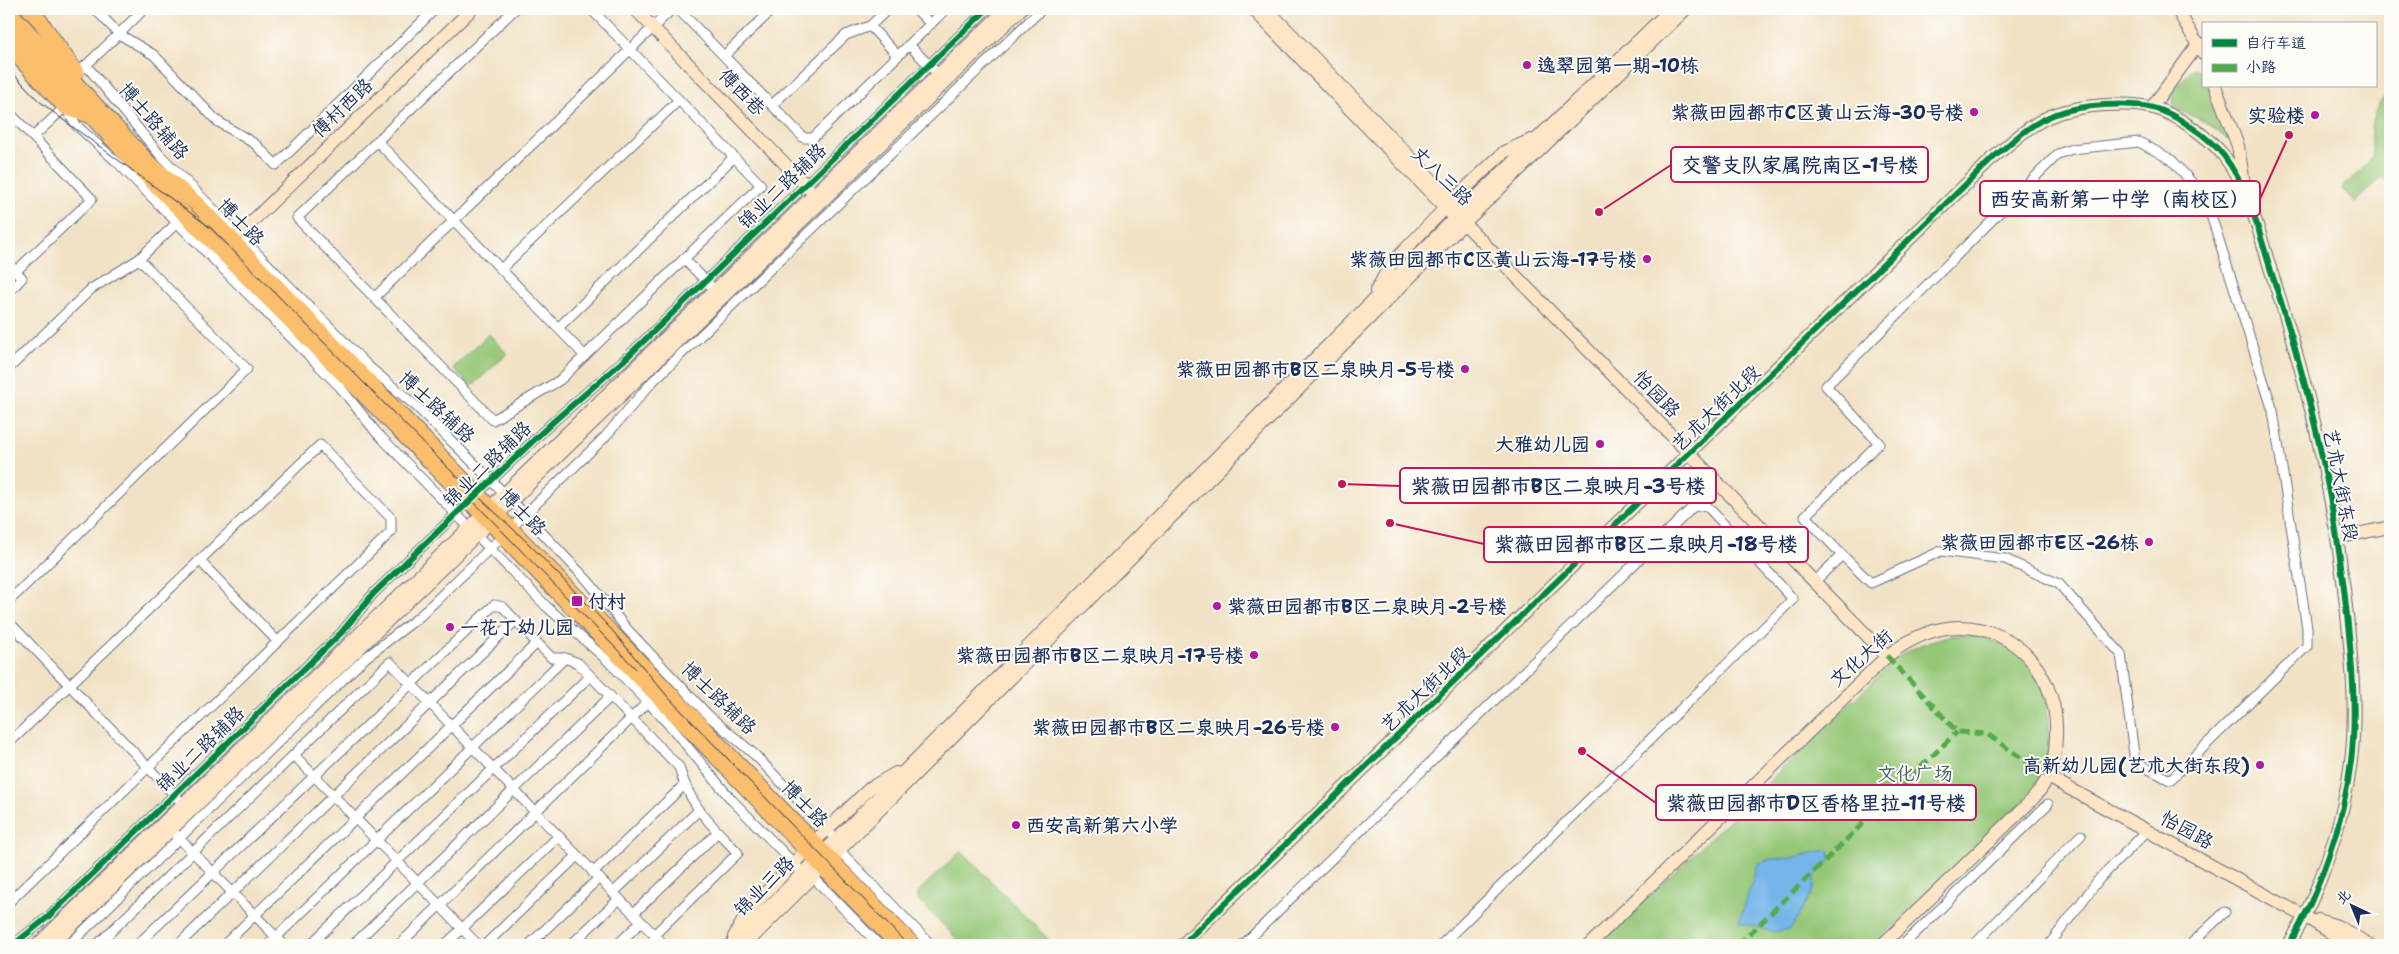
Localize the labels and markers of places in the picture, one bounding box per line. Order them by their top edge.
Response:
place label: 逸翠园第一期-10栋 [1537,53,1699,78]
marker: 逸翠园第一期-10栋 [1521,59,1533,71]
place label: 紫薇田园都市C区黄山云海-30号楼 [1671,100,1964,125]
place label: 实验楼 [2248,103,2305,128]
marker: 紫薇田园都市C区黄山云海-30号楼 [1968,106,1980,118]
marker: 实验楼 [2309,109,2321,121]
callout: 交警支队家属院南区-1号楼 [1671,147,1928,182]
callout: 西安高新第一中学（南校区） [1980,181,2260,216]
place label: 紫薇田园都市C区黄山云海-17号楼 [1349,247,1637,272]
marker: 紫薇田园都市C区黄山云海-17号楼 [1641,253,1653,265]
place label: 紫薇田园都市B区二泉映月-5号楼 [1176,357,1455,382]
marker: 紫薇田园都市B区二泉映月-5号楼 [1459,363,1471,375]
place label: 大雅幼儿园 [1495,432,1590,457]
marker: 大雅幼儿园 [1594,438,1606,450]
callout: 紫薇田园都市B区二泉映月-3号楼 [1400,468,1716,503]
callout: 紫薇田园都市B区二泉映月-18号楼 [1484,527,1808,562]
place label: 紫薇田园都市E区-26栋 [1940,530,2139,555]
marker: 紫薇田园都市E区-26栋 [2143,536,2155,548]
place label: 付村 [588,589,626,614]
marker: 付村 [570,594,584,608]
place label: 紫薇田园都市B区二泉映月-2号楼 [1227,594,1507,619]
marker: 紫薇田园都市B区二泉映月-2号楼 [1211,600,1223,612]
place label: 一花丁幼儿园 [460,615,574,640]
marker: 一花丁幼儿园 [444,621,456,633]
place label: 紫薇田园都市B区二泉映月-17号楼 [956,643,1244,668]
marker: 紫薇田园都市B区二泉映月-17号楼 [1248,649,1260,661]
place label: 紫薇田园都市B区二泉映月-26号楼 [1032,715,1325,740]
marker: 紫薇田园都市B区二泉映月-26号楼 [1329,721,1341,733]
place label: 高新幼儿园(艺术大街东段) [2023,753,2250,778]
marker: 高新幼儿园(艺术大街东段) [2254,759,2266,771]
callout: 紫薇田园都市D区香格里拉-11号楼 [1656,785,1976,820]
place label: 西安高新第六小学 [1026,813,1178,838]
marker: 西安高新第六小学 [1010,819,1022,831]

